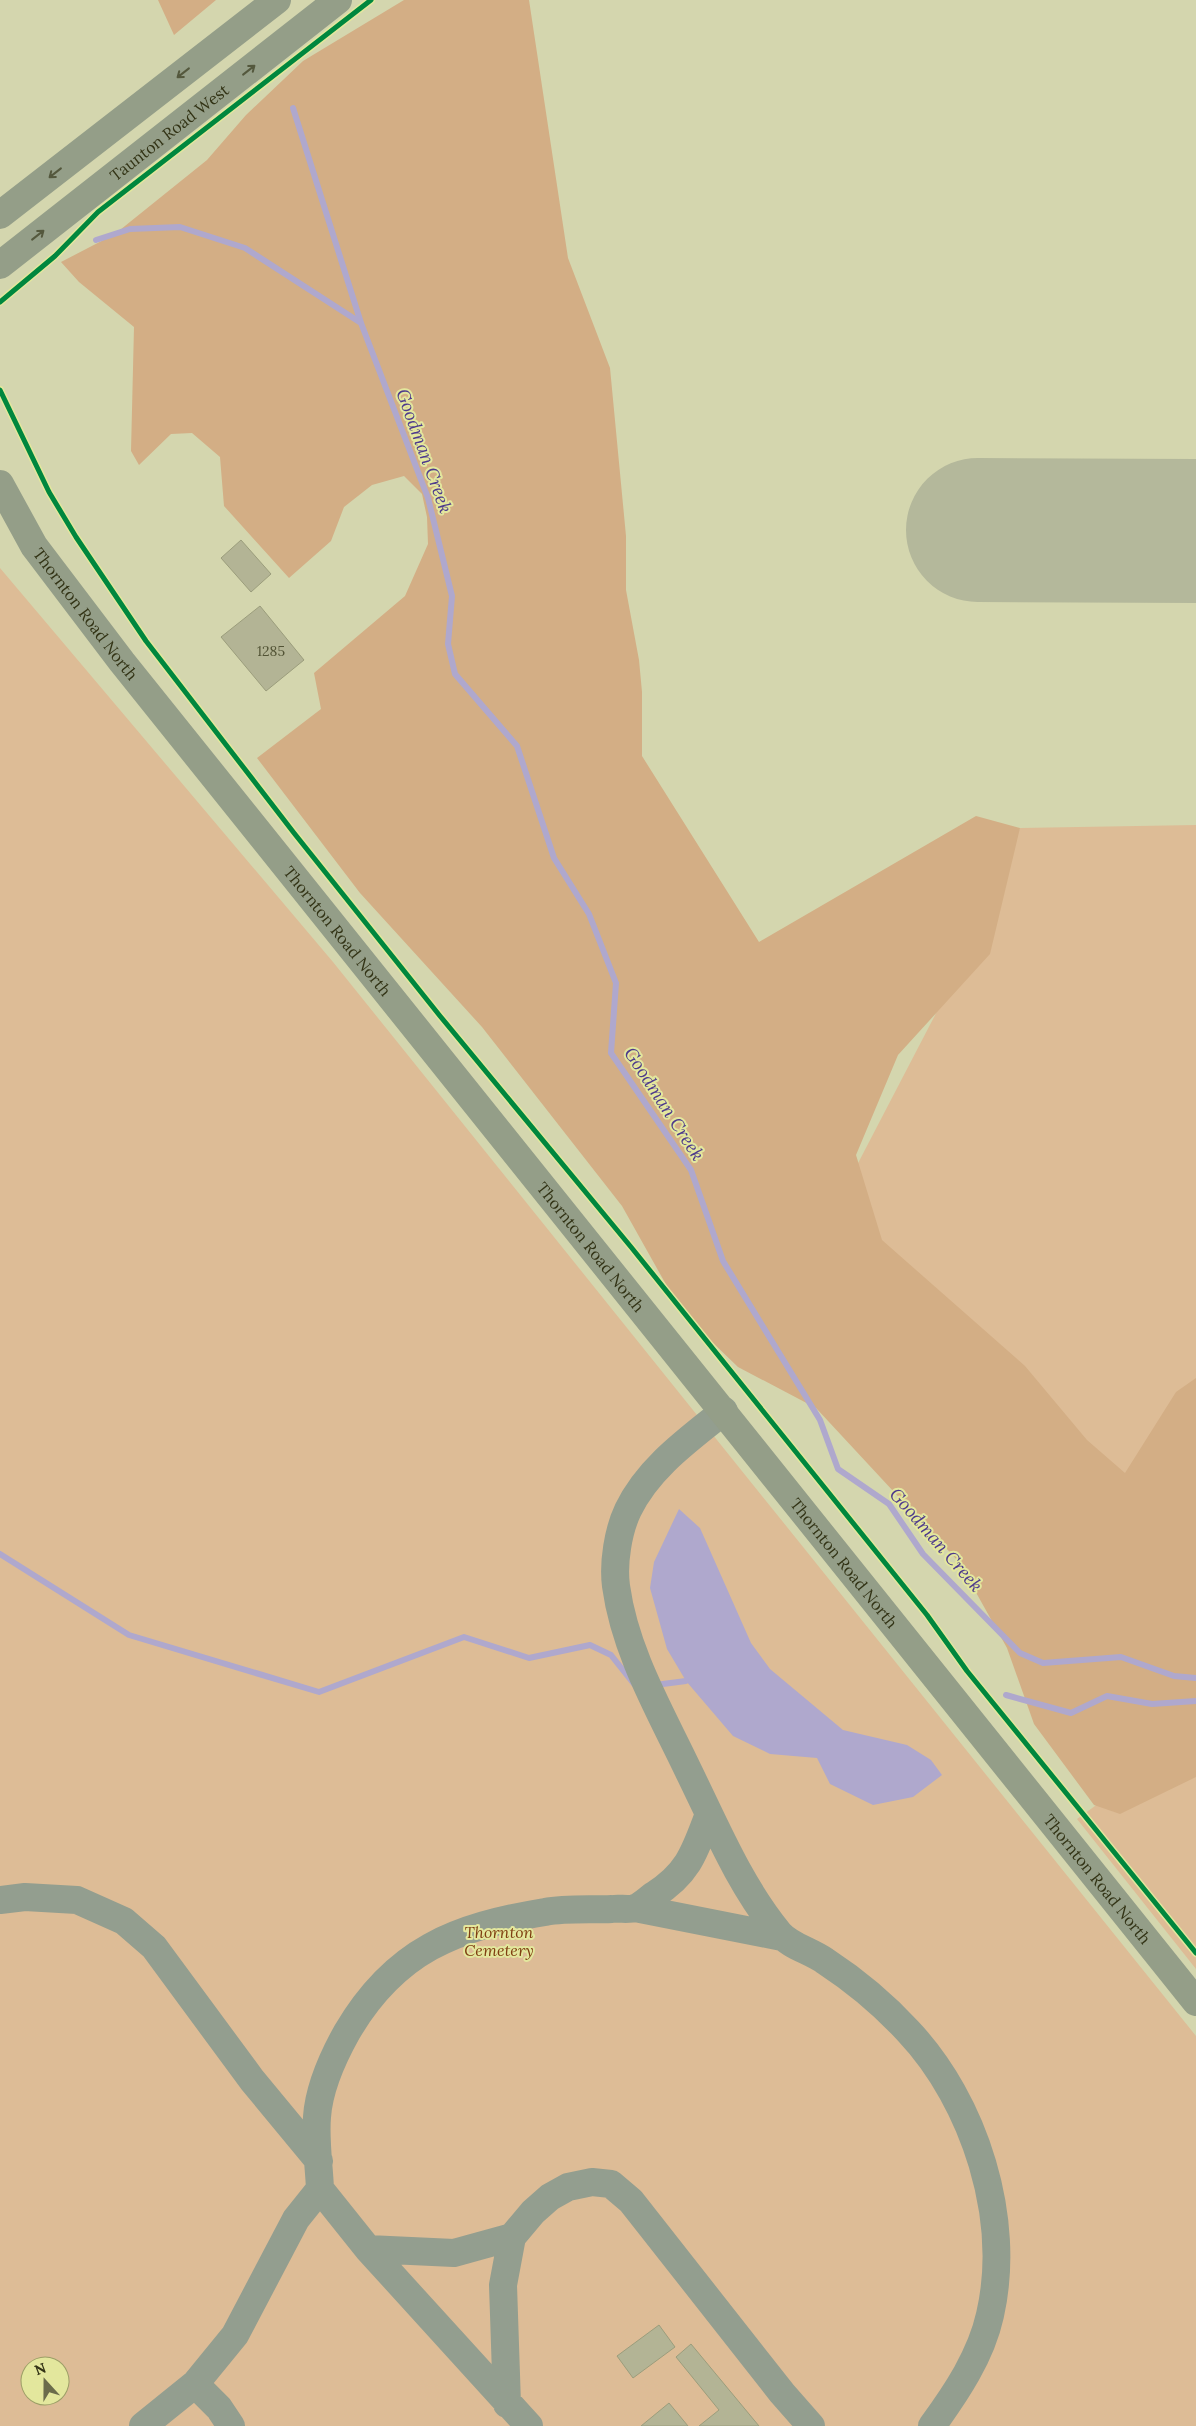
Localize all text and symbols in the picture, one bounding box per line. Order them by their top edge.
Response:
one-way arrow [242,64,255,75]
one-way arrow [176,68,190,78]
street label: Taunton Road West [106,79,233,185]
one-way arrow [49,167,62,178]
one-way arrow [31,229,44,240]
water label: Goodman Creek [391,386,458,516]
street label: Thornton Road North [29,544,143,684]
house number: 1285 [257,642,285,660]
street label: Thornton Road North [279,862,396,1000]
water label: Goodman Creek [619,1043,710,1165]
street label: Thornton Road North [533,1178,649,1316]
water label: Goodman Creek [885,1483,988,1597]
street label: Thornton Road North [786,1494,903,1632]
street label: Thornton Road North [1039,1810,1156,1948]
park label: Thornton Cemetery [464,1922,534,1960]
north arrow [20,2356,70,2406]
text: N [32,2358,49,2379]

